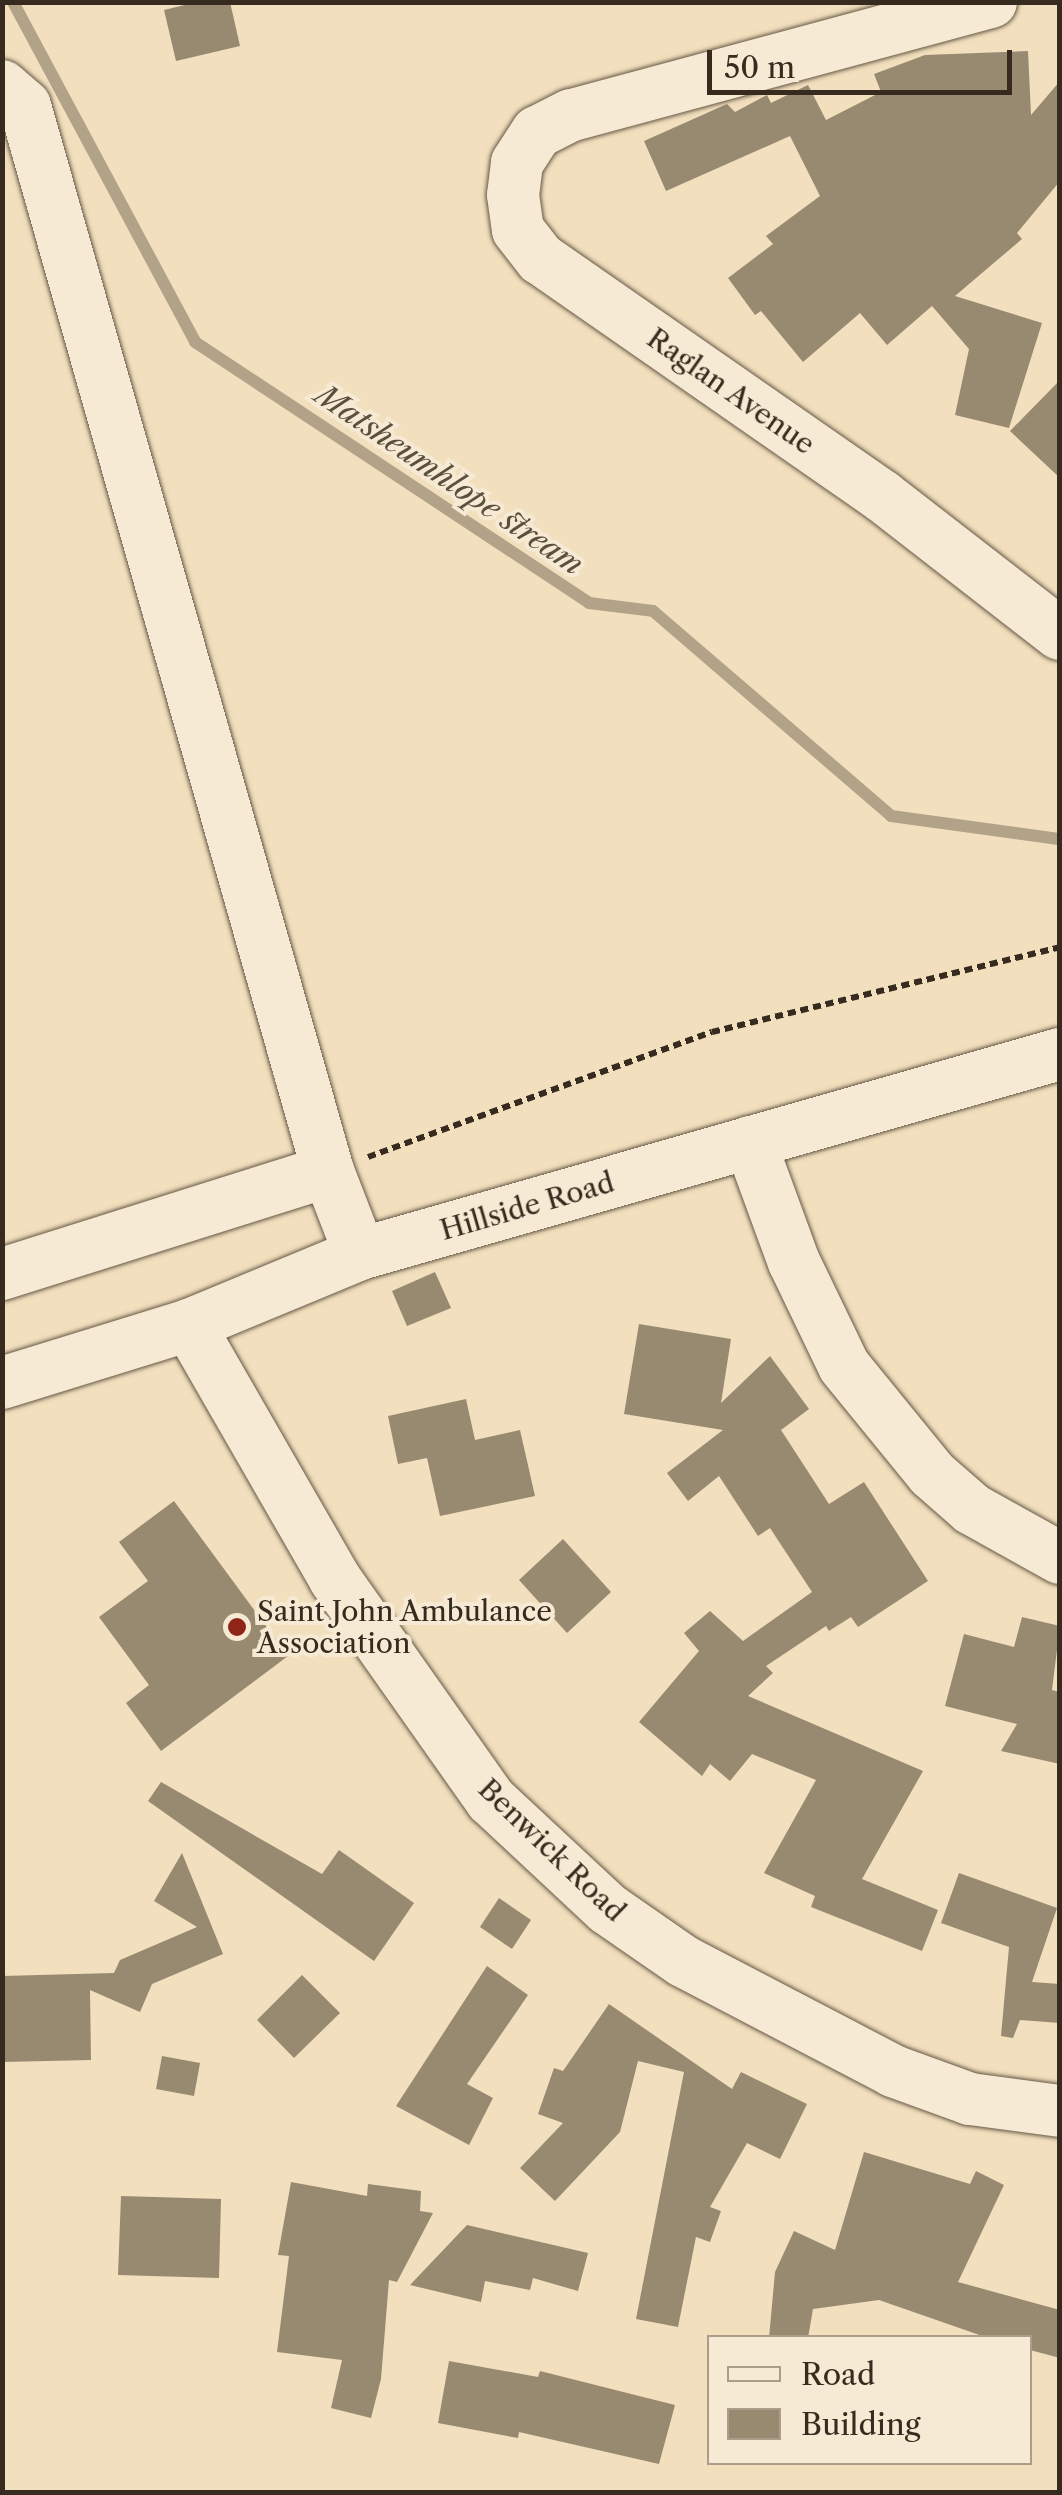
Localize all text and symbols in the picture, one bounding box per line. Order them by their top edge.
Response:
scale bar [712,30,1017,92]
text: 50 m [724,49,795,86]
street label: Raglan Avenue [640,321,822,461]
water label: Matsheumhlope stream [308,377,590,583]
street label: Hillside Road [436,1165,618,1247]
place label: Saint John Ambulance Association [257,1594,553,1660]
marker: Saint John Ambulance Association [226,1616,248,1638]
street label: Benwick Road [472,1771,632,1929]
legend [707,2335,1032,2465]
text: Road [801,2356,875,2393]
text: Building [801,2406,921,2443]

